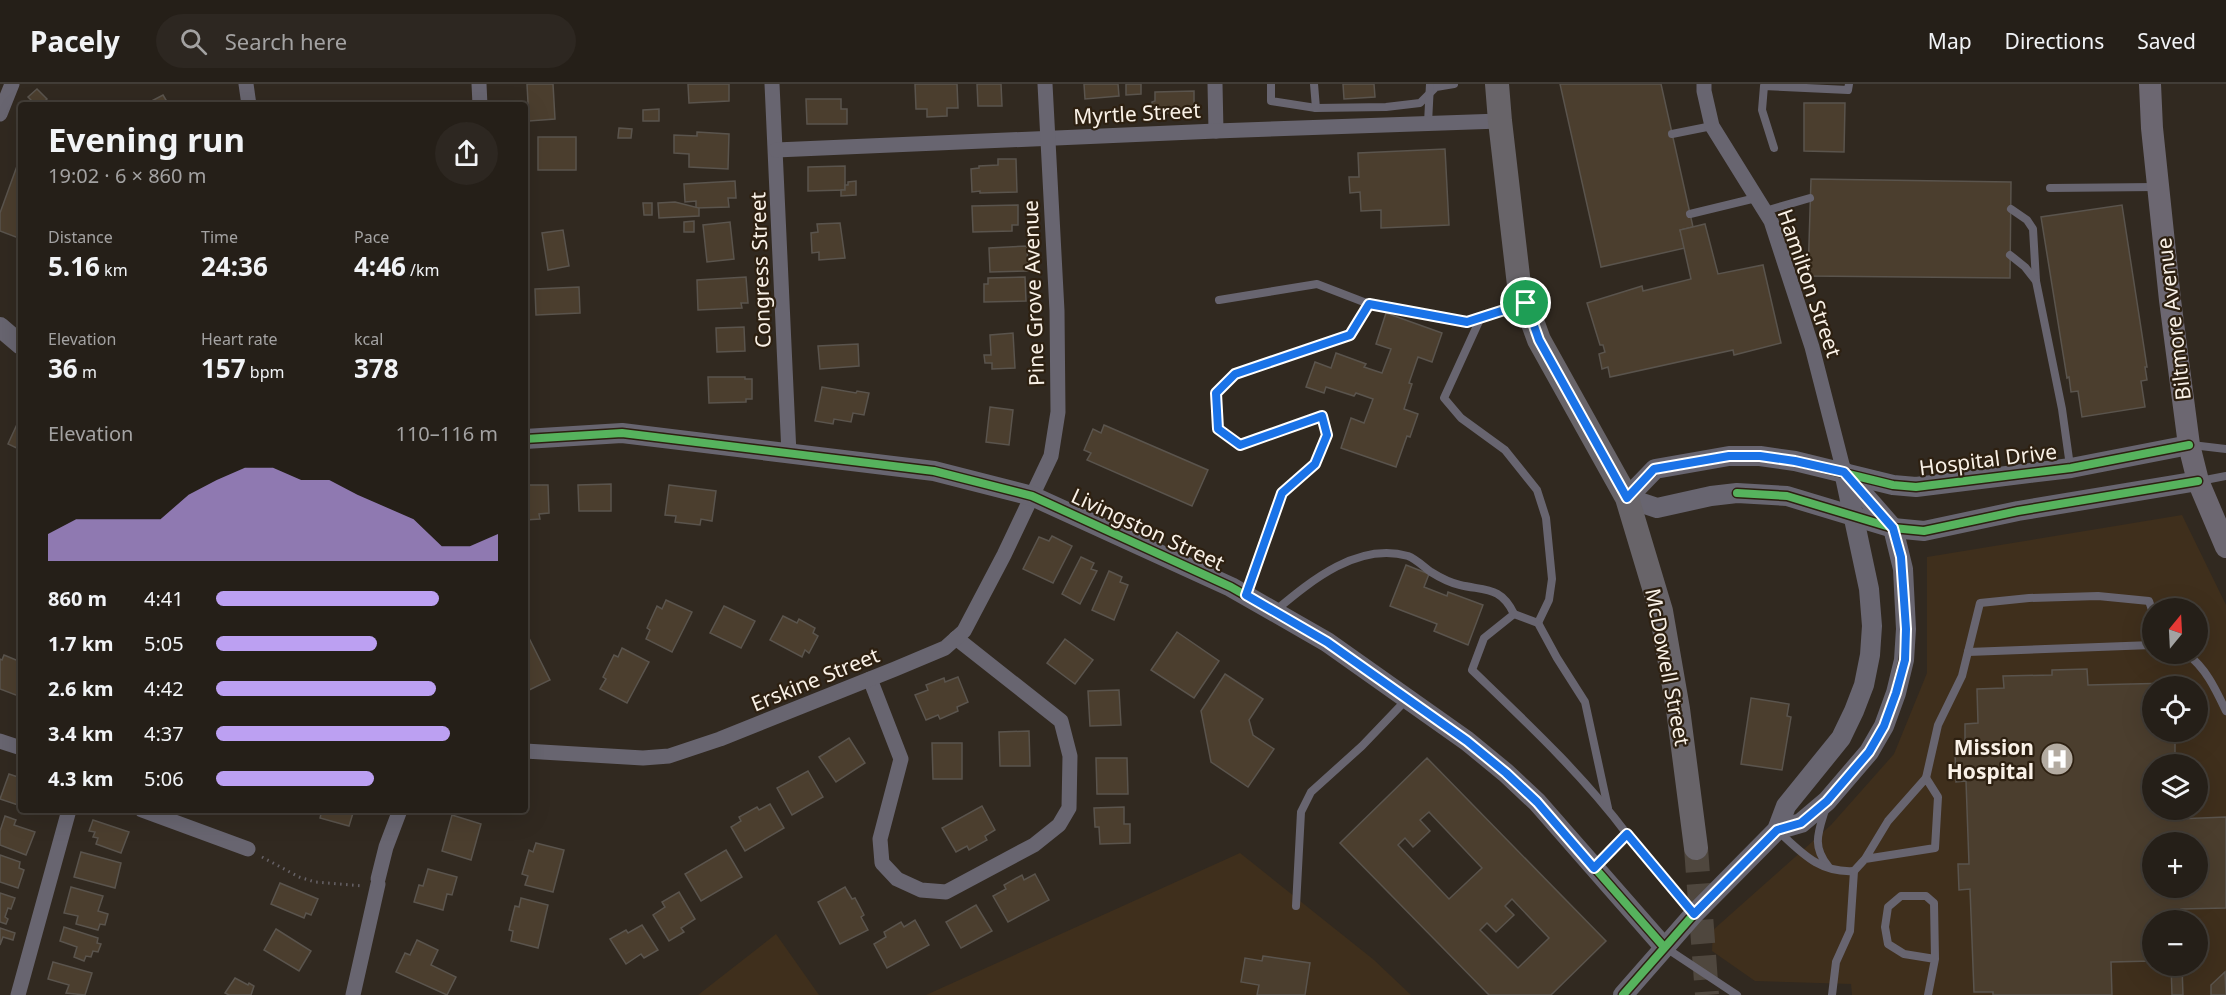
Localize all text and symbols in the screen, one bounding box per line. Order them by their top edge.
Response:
search box [156,14,576,68]
text: Pacely [30,22,120,60]
icon: search [177,25,210,58]
text: Search here [225,26,347,56]
text: Map [1928,27,1972,55]
text: Directions [2005,27,2104,55]
text: Saved [2137,27,2196,55]
street label: Myrtle Street [1073,96,1202,130]
text: Evening run [48,117,245,162]
button: share [435,122,498,185]
text: 19:02 · 6 × 860 m [48,162,206,189]
street label: Congress Street [743,191,777,349]
street label: Pine Grove Avenue [1016,200,1050,386]
street label: Hamilton Street [1772,205,1849,361]
text: Distance [48,226,113,248]
text: Time [201,226,238,248]
text: Pace [354,226,389,248]
street label: Biltmore Avenue [2149,236,2197,402]
text: 5.16 [48,248,100,284]
text: 24:36 [201,248,268,284]
text: 4:46 [354,248,406,284]
text: km [100,259,128,281]
text: /km [406,259,440,281]
pin [1500,277,1551,328]
icon: arrive [1509,286,1542,319]
text: Elevation [48,328,116,350]
text: Heart rate [201,328,277,350]
text: kcal [354,328,383,350]
text: 36 [48,350,78,386]
text: 157 [201,350,246,386]
text: 378 [354,350,399,386]
text: m [78,361,97,383]
text: bpm [246,361,284,383]
text: Elevation [48,420,133,447]
text: 110–116 m [395,420,498,447]
street label: Hospital Drive [1917,437,2059,481]
street label: Livingston Street [1067,481,1229,577]
text: 860 m [48,585,107,612]
text: 4:41 [144,585,184,612]
street label: McDowell Street [1639,586,1697,749]
north arrow [2142,598,2208,664]
map controls [2142,598,2208,976]
text: 1.7 km [48,630,114,657]
text: 5:05 [144,630,184,657]
street label: Erskine Street [747,640,884,717]
text: 2.6 km [48,675,114,702]
text: 4:42 [144,675,184,702]
button: locate [2142,676,2208,742]
text: 3.4 km [48,720,114,747]
text: 4:37 [144,720,184,747]
place label: Mission Hospital [1947,733,2034,785]
hospital icon: Mission Hospital [2039,741,2075,777]
button: layers [2142,754,2208,820]
text: 4.3 km [48,765,114,792]
text: 5:06 [144,765,184,792]
button: + [2142,832,2208,898]
button: − [2142,910,2208,976]

